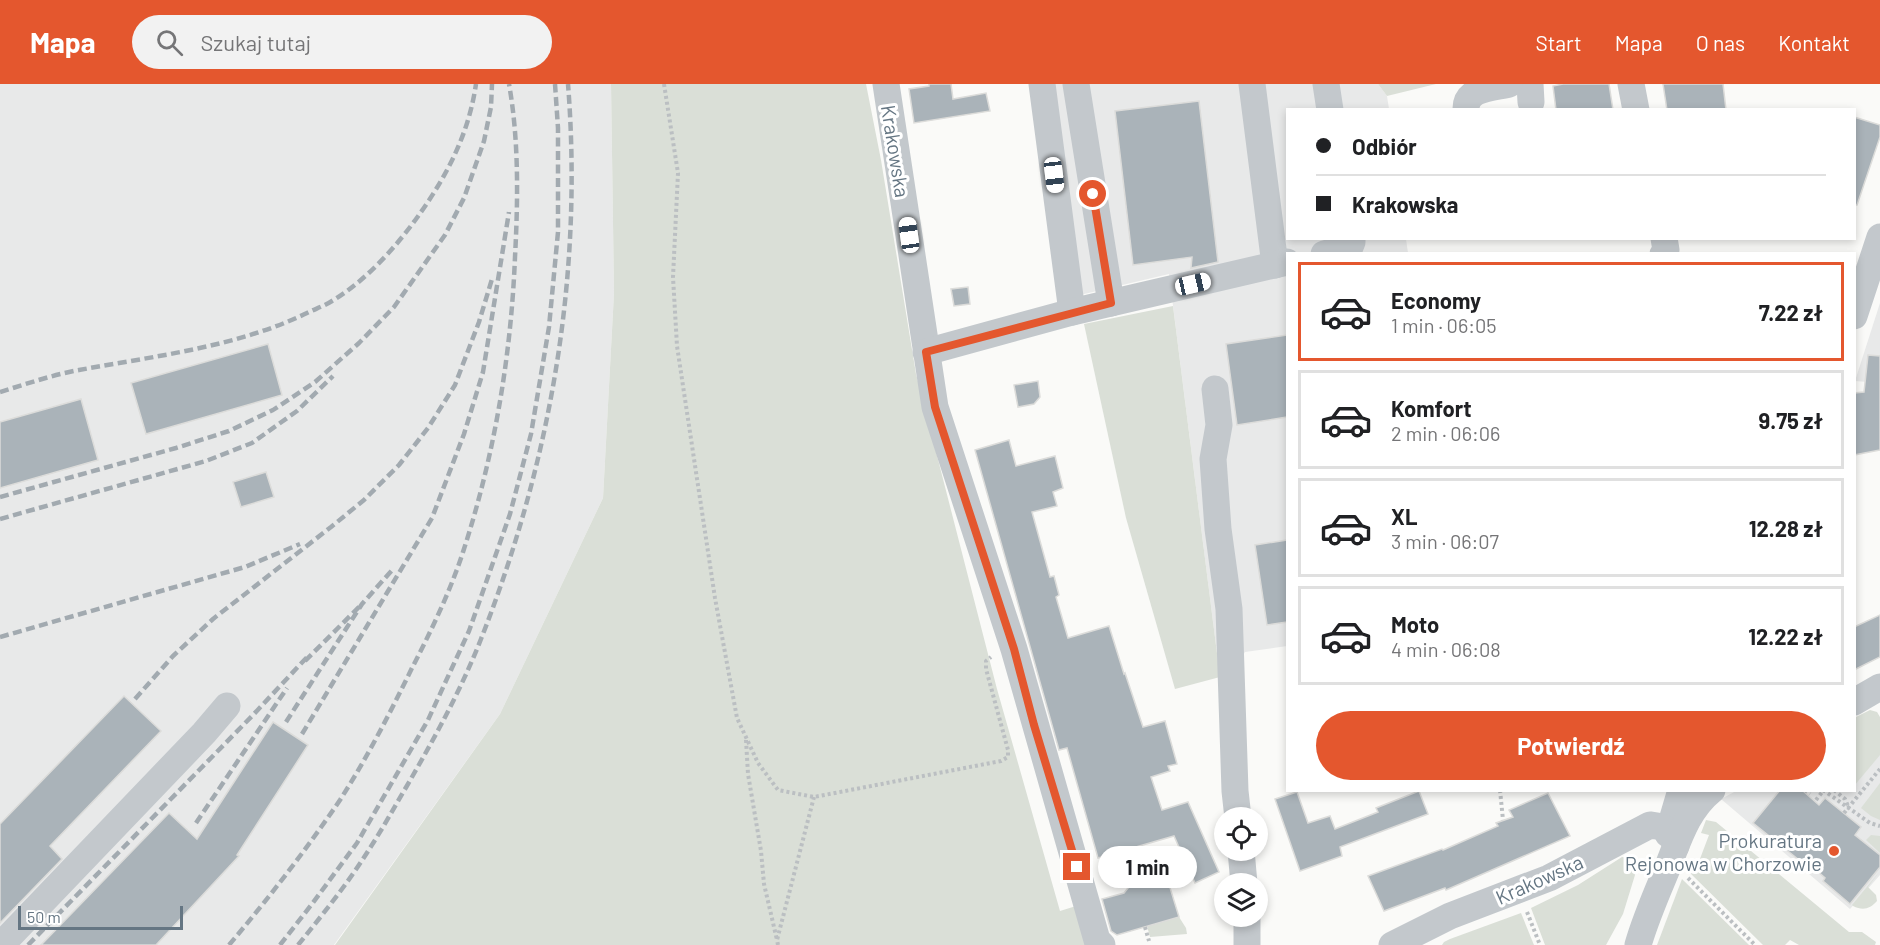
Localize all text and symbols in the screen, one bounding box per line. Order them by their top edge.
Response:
search box [132,15,552,69]
text: Mapa [30,25,96,59]
icon: search [153,26,186,59]
text: Szukaj tutaj [201,29,311,55]
text: Start [1535,30,1582,55]
text: Mapa [1615,30,1663,55]
text: O nas [1696,30,1745,55]
text: Kontakt [1778,30,1850,55]
street label: Krakowska [877,103,915,199]
text: Odbiór [1352,133,1417,159]
car [1043,156,1065,194]
route start [1079,180,1106,207]
text: Krakowska [1352,191,1458,217]
car [898,216,920,254]
car [1173,271,1213,297]
icon: car [1319,285,1373,339]
text: Economy [1391,287,1481,313]
text: 7.22 zł [1759,299,1823,325]
text: 1 min · 06:05 [1391,313,1497,337]
icon: car [1319,393,1373,447]
text: Komfort [1391,395,1472,421]
text: 9.75 zł [1759,407,1823,433]
text: 2 min · 06:06 [1391,421,1500,445]
icon: car [1319,501,1373,555]
text: XL [1391,503,1417,529]
text: 12.28 zł [1749,515,1823,541]
text: 3 min · 06:07 [1391,529,1499,553]
icon: car [1319,609,1373,663]
text: Moto [1391,611,1439,637]
text: 12.22 zł [1748,623,1823,649]
text: 4 min · 06:08 [1391,637,1501,661]
button: Potwierdź [1316,711,1826,780]
map controls [1214,807,1268,927]
button: locate [1214,807,1268,861]
place label: Prokuratura Rejonowa w Chorzowie [1625,828,1822,875]
marker: Prokuratura Rejonowa w Chorzowie [1827,844,1841,858]
callout: 1 min [1098,846,1197,888]
street label: Krakowska [1491,849,1587,909]
route end [1063,853,1090,880]
text: 1 min [1126,855,1169,879]
button: layers [1214,873,1268,927]
scale bar [18,903,183,930]
text: 50 m [27,907,61,926]

